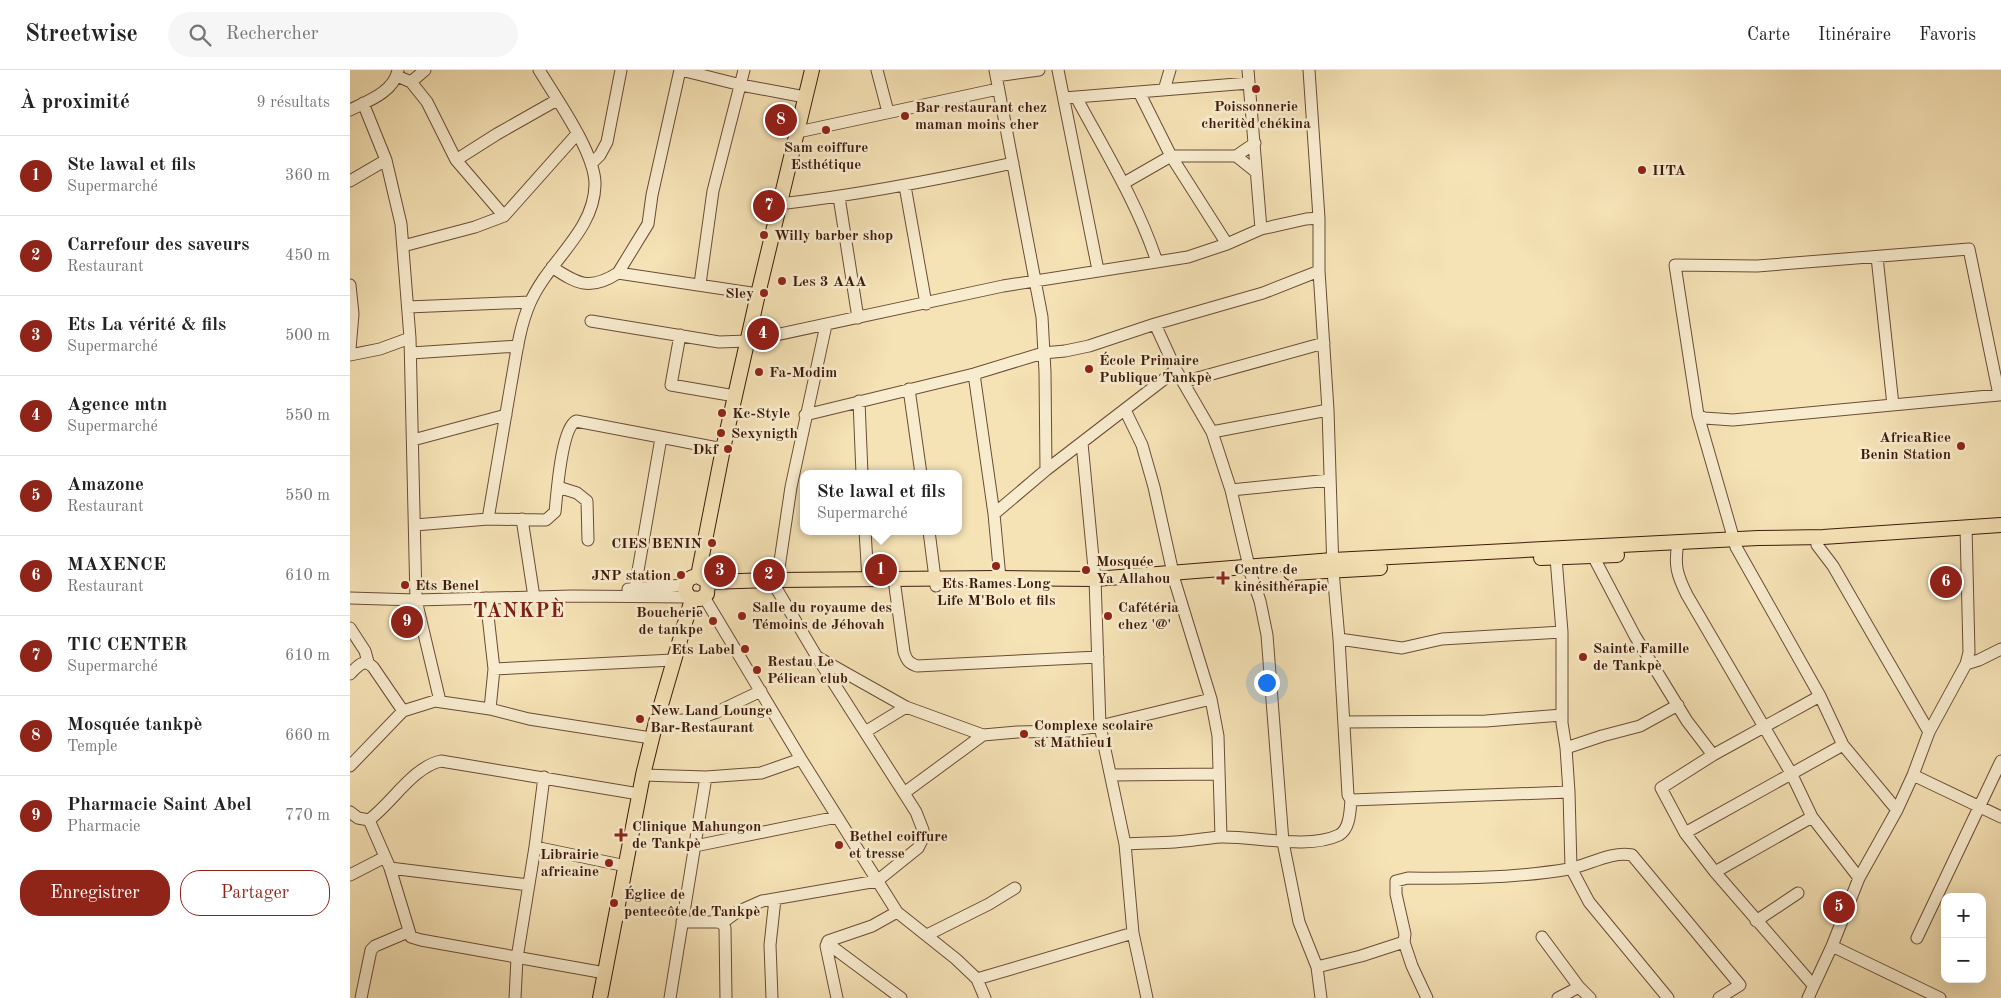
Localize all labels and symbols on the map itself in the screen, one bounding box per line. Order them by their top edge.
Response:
marker: Poissonnerie cheritèd chékina [1250,83,1262,95]
place label: Poissonnerie cheritèd chékina [1201,100,1311,132]
pin: 8 [765,101,797,139]
place label: Bar restaurant chez maman moins cher [915,101,1047,133]
marker: Bar restaurant chez maman moins cher [899,110,911,122]
marker: Sam coiffure Esthétique [820,124,832,136]
place label: Sam coiffure Esthétique [784,141,868,173]
marker: IITA [1636,164,1648,176]
place label: IITA [1652,164,1686,179]
pin: 7 [753,187,785,225]
marker: Willy barber shop [758,229,770,241]
place label: Willy barber shop [774,229,893,244]
marker: Les 3 AAA [776,275,788,287]
place label: Les 3 AAA [792,275,867,290]
place label: Sley [725,287,754,302]
marker: Sley [758,287,770,299]
pin: 4 [747,315,779,353]
place label: École Primaire Publique Tankpè [1099,351,1212,386]
marker: École Primaire Publique Tankpè [1083,363,1095,375]
marker: Fa-Modim [753,366,765,378]
place label: Fa-Modim [769,366,837,381]
marker: Kc-Style [716,407,728,419]
place label: Kc-Style [732,407,790,422]
marker: Sexynigth [715,427,727,439]
place label: Sexynigth [731,427,798,442]
place label: AfricaRice Benin Station [1860,431,1951,463]
marker: AfricaRice Benin Station [1955,440,1967,452]
place label: Dkf [693,443,720,458]
marker: Dkf [722,443,734,455]
place label: CIES BENIN [611,537,703,552]
marker: CIES BENIN [706,537,718,549]
pin: 1 [865,551,897,589]
pin: 3 [704,552,736,590]
place label: Mosquée Ya Allahou [1096,555,1170,587]
pin: 2 [753,556,785,594]
marker: Ets Rames Long Life M'Bolo et fils [990,560,1002,572]
place label: Centre de kinésithérapie [1234,563,1328,595]
pin: 6 [1930,563,1962,601]
marker: Mosquée Ya Allahou [1080,564,1092,576]
place label: JNP station [591,569,671,584]
marker: JNP station [675,569,687,581]
marker: Centre de kinésithérapie [1216,571,1230,585]
place label: Ets Rames Long Life M'Bolo et fils [937,577,1055,609]
marker: Ets Benel [399,579,411,591]
place label: Ets Benel [415,579,480,594]
district label: TANKPÈ [473,597,565,622]
place label: Salle du royaume des Témoins de Jéhovah [752,601,892,633]
place label: Cafétéria chez '@' [1118,601,1179,633]
pin: 9 [391,603,423,641]
place label: Boucherie de tankpe [636,606,703,638]
marker: Salle du royaume des Témoins de Jéhovah [736,610,748,622]
marker: Cafétéria chez '@' [1102,610,1114,622]
marker: Boucherie de tankpe [707,615,719,627]
place label: Sainte Famille de Tankpè [1593,642,1689,674]
place label: Ets Label [671,643,735,658]
marker: Ets Label [739,643,751,655]
marker: Sainte Famille de Tankpè [1577,651,1589,663]
place label: Restau Le Pélican club [767,655,848,687]
marker: Restau Le Pélican club [751,664,763,676]
your location [1254,670,1280,696]
place label: New Land Lounge Bar-Restaurant [650,704,772,736]
marker: New Land Lounge Bar-Restaurant [634,713,646,725]
place label: Complexe scolaire st Mathieu1 [1034,719,1153,751]
marker: Complexe scolaire st Mathieu1 [1018,728,1030,740]
place label: Clinique Mahungon de Tankpè [632,820,761,852]
marker: Clinique Mahungon de Tankpè [614,828,628,842]
place label: Bethel coiffure et tresse [849,830,948,862]
marker: Bethel coiffure et tresse [833,839,845,851]
place label: Librairie africaine [540,848,599,880]
marker: Librairie africaine [603,857,615,869]
place label: Églice de pentecôte de Tankpè [624,885,760,920]
pin: 5 [1823,888,1855,926]
marker: Églice de pentecôte de Tankpè [608,897,620,909]

